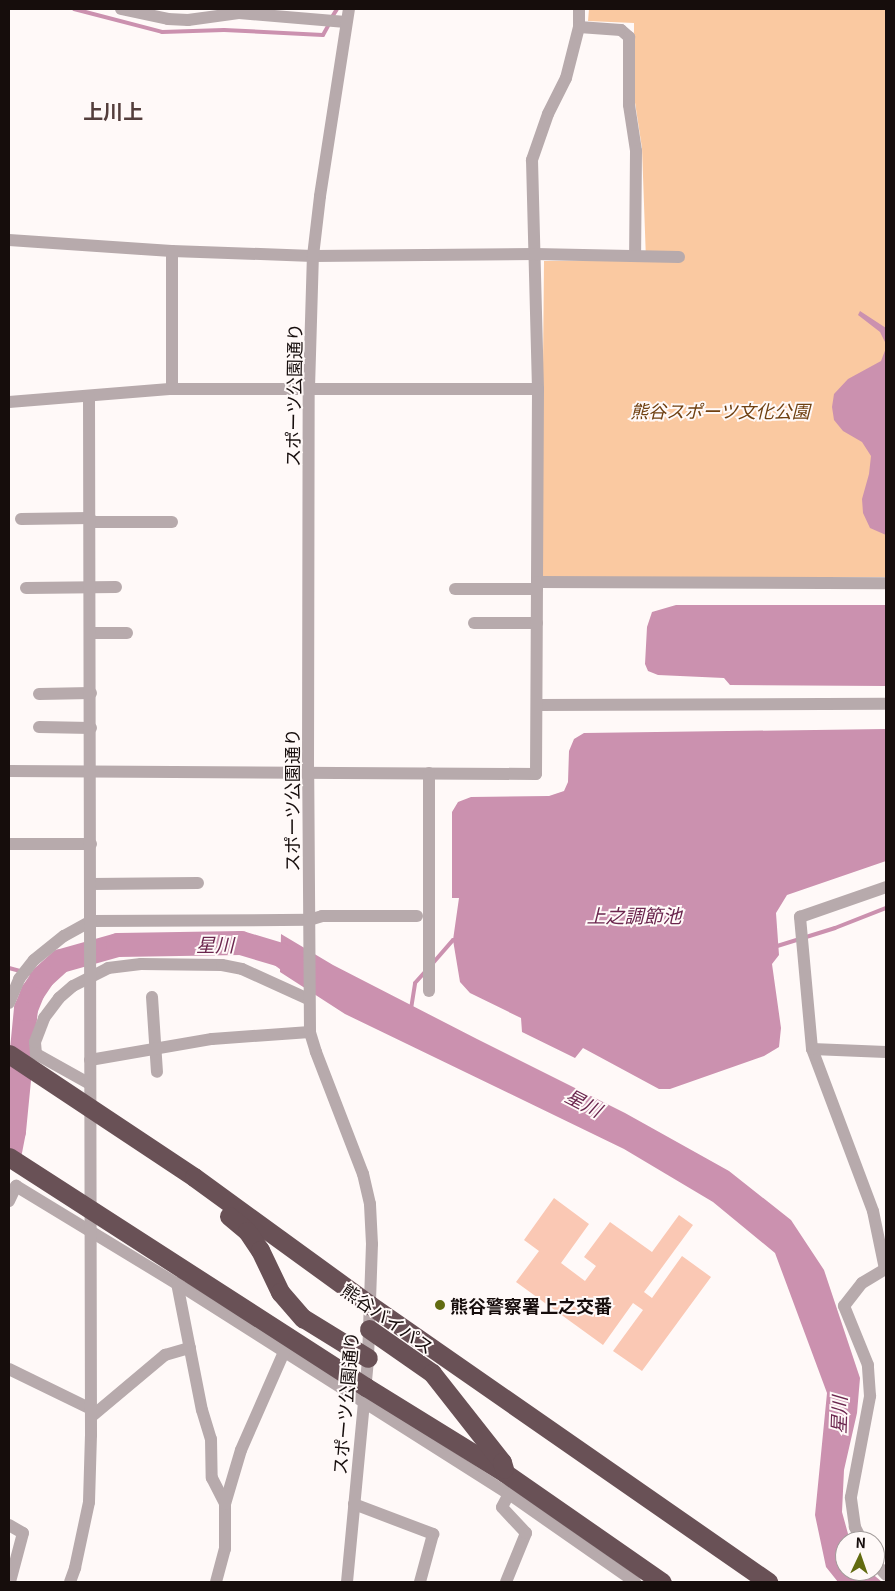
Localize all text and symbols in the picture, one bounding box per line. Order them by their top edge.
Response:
district label: 上川上 [83,98,143,122]
street label: スポーツ公園通り [281,323,305,467]
park label: 熊谷スポーツ文化公園 [630,399,810,421]
street label: スポーツ公園通り [280,728,302,872]
water label: 上之調節池 [587,904,681,926]
water label: 星川 [196,933,234,955]
water label: 星川 [562,1083,606,1121]
street label: 熊谷バイパス [338,1278,438,1358]
place label: 熊谷警察署上之交番 [450,1294,612,1316]
marker: 熊谷警察署上之交番 [434,1299,446,1311]
street label: スポーツ公園通り [328,1330,362,1476]
water label: 星川 [826,1396,850,1434]
north arrow [835,1531,885,1581]
text: N [855,1532,866,1552]

